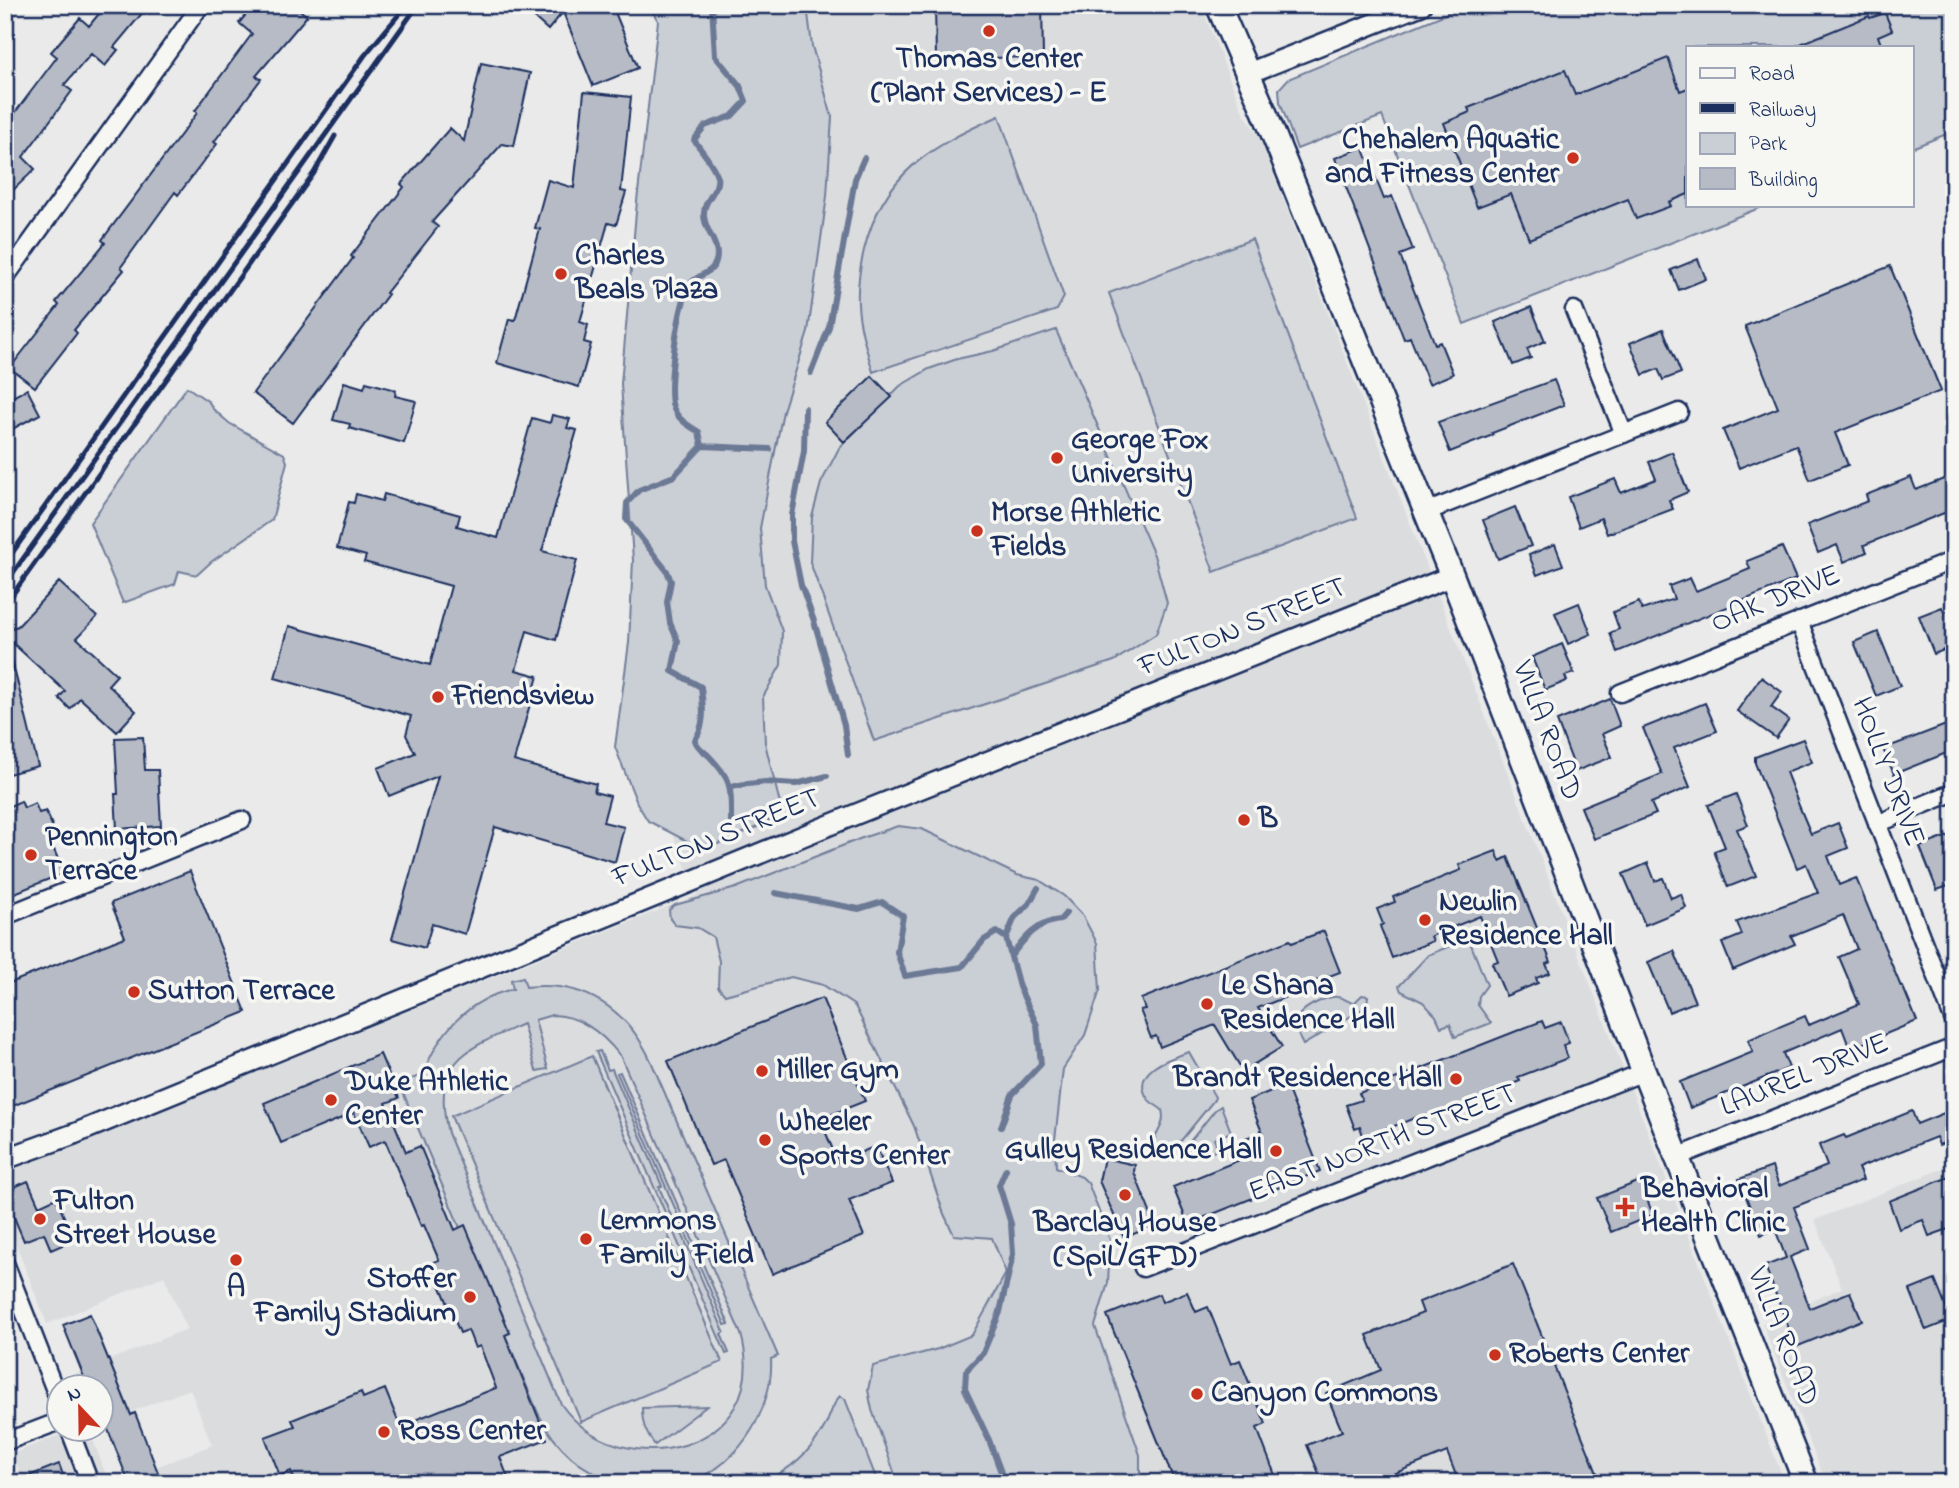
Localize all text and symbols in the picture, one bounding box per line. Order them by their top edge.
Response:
marker: Thomas Center (Plant Services) - E [981,23,997,39]
place label: Thomas Center (Plant Services) - E [871,38,1107,116]
legend [1686,46,1913,206]
text: Road [1749,60,1795,90]
text: Railway [1749,96,1816,128]
place label: Chehalem Aquatic and Fitness Center [1325,119,1560,197]
text: Park [1749,130,1788,160]
marker: Chehalem Aquatic and Fitness Center [1565,150,1581,166]
text: Building [1748,166,1818,198]
place label: Charles Beals Plaza [573,235,718,313]
marker: Charles Beals Plaza [553,266,569,282]
place label: George Fox University [1071,419,1208,497]
marker: George Fox University [1049,450,1065,466]
place label: Morse Athletic Fields [989,492,1161,570]
marker: Morse Athletic Fields [969,523,985,539]
street label: OAK DRIVE [1705,554,1847,646]
street label: FULTON STREET [1131,566,1354,690]
street label: VILLA ROAD [1499,654,1593,807]
place label: Friendsview [450,675,594,719]
marker: Friendsview [430,689,446,705]
street label: HOLLY DRIVE [1838,691,1936,853]
street label: FULTON STREET [605,777,828,901]
place label: B [1256,798,1278,842]
marker: B [1236,812,1252,828]
place label: Pennington Terrace [45,816,178,894]
marker: Pennington Terrace [23,847,39,863]
place label: Newlin Residence Hall [1439,881,1613,959]
marker: Newlin Residence Hall [1417,912,1433,928]
place label: Le Shana Residence Hall [1221,965,1395,1043]
place label: Sutton Terrace [148,970,336,1014]
marker: Sutton Terrace [126,984,142,1000]
marker: Le Shana Residence Hall [1199,996,1215,1012]
street label: LAUREL DRIVE [1714,1022,1896,1130]
place label: Miller Gym [776,1049,899,1093]
place label: Brandt Residence Hall [1171,1057,1442,1101]
place label: Duke Athletic Center [343,1061,509,1139]
marker: Miller Gym [754,1063,770,1079]
marker: Brandt Residence Hall [1448,1071,1464,1087]
street label: EAST NORTH STREET [1243,1073,1523,1215]
marker: Duke Athletic Center [323,1092,339,1108]
place label: Wheeler Sports Center [779,1101,951,1179]
place label: Gulley Residence Hall [1005,1129,1262,1173]
marker: Wheeler Sports Center [757,1132,773,1148]
marker: Gulley Residence Hall [1268,1143,1284,1159]
place label: Behavioral Health Clinic [1639,1168,1786,1246]
place label: Fulton Street House [52,1180,217,1258]
marker: Barclay House (SpiL/GFD) [1117,1187,1133,1203]
marker: Behavioral Health Clinic [1615,1197,1635,1217]
place label: Lemmons Family Field [598,1200,754,1278]
place label: Barclay House (SpiL/GFD) [1031,1202,1218,1280]
marker: Fulton Street House [32,1211,48,1227]
marker: Lemmons Family Field [578,1231,594,1247]
marker: A [228,1252,244,1268]
place label: Stoffer Family Stadium [252,1258,457,1336]
street label: VILLA ROAD [1734,1260,1830,1413]
place label: A [227,1267,245,1311]
marker: Stoffer Family Stadium [462,1289,478,1305]
place label: Roberts Center [1509,1333,1690,1377]
marker: Roberts Center [1487,1347,1503,1363]
north arrow [46,1372,116,1442]
place label: Canyon Commons [1211,1372,1438,1416]
text: N [64,1380,86,1409]
marker: Canyon Commons [1189,1386,1205,1402]
place label: Ross Center [398,1410,546,1454]
marker: Ross Center [376,1424,392,1440]

